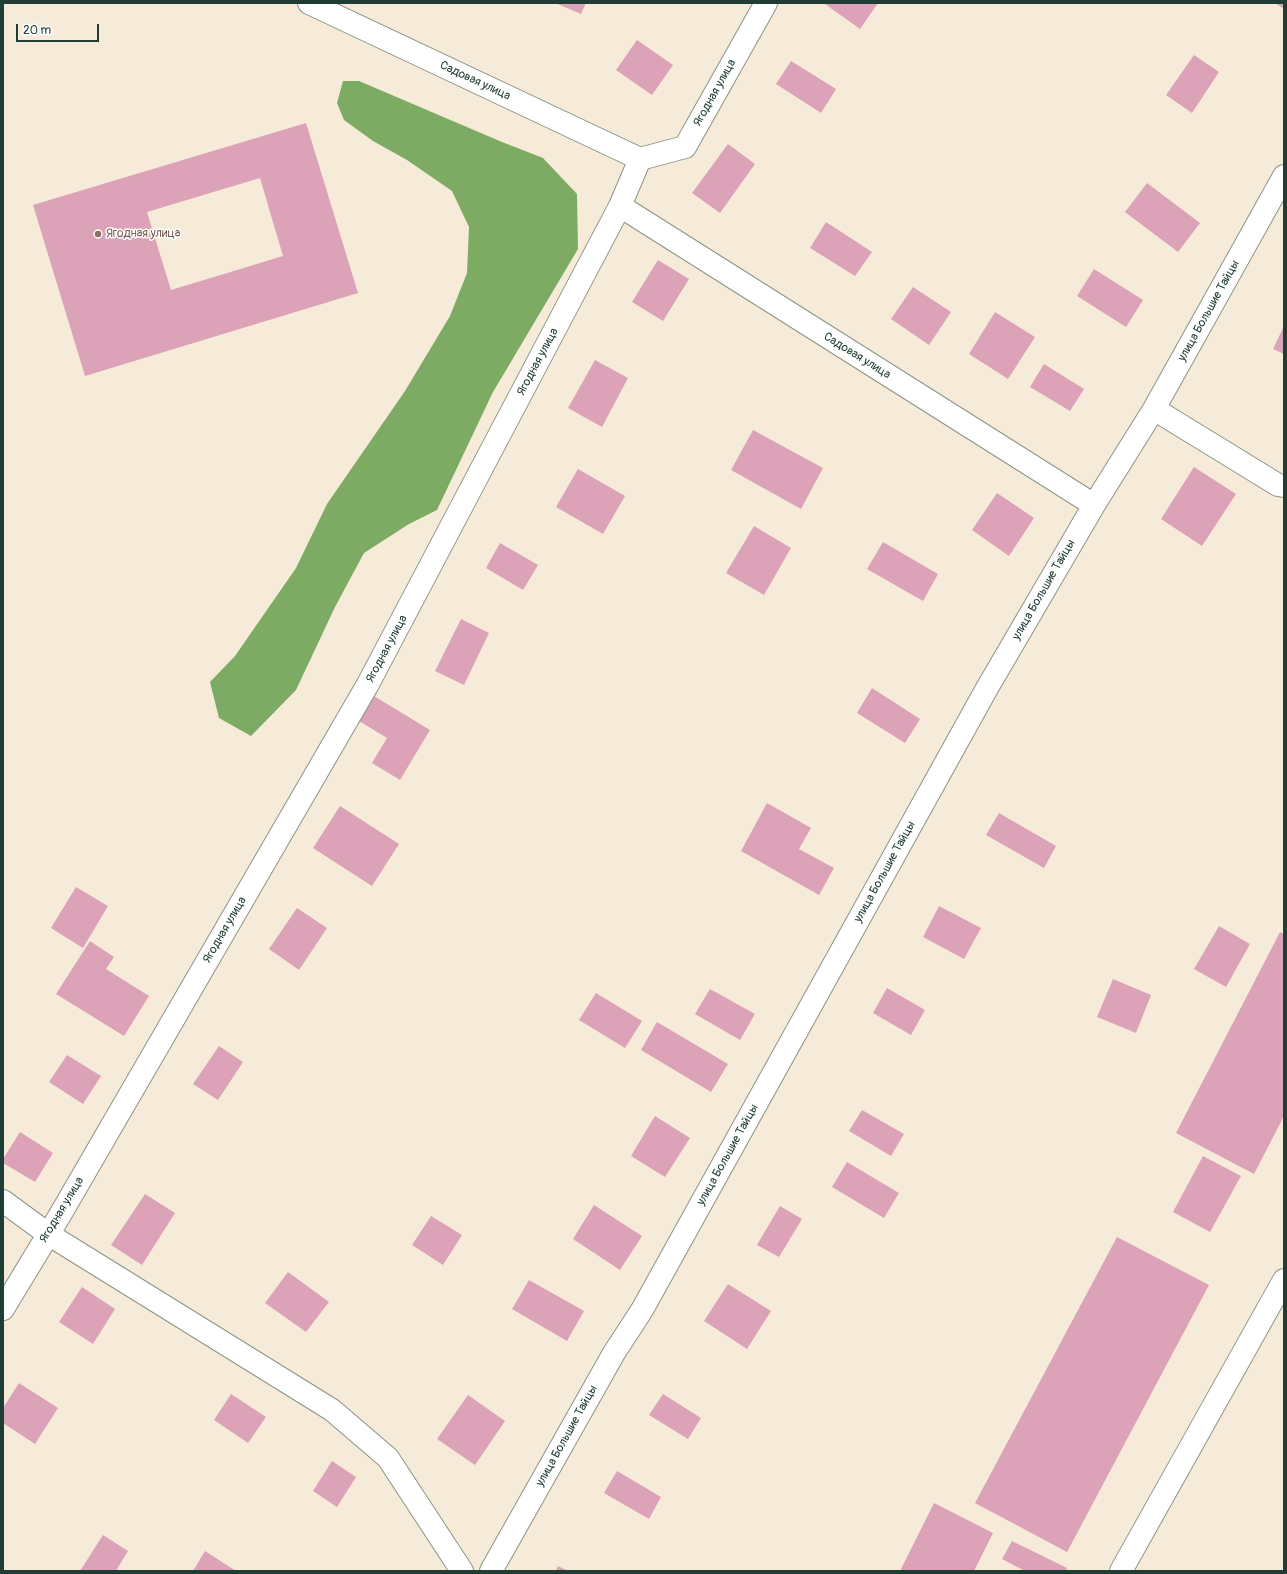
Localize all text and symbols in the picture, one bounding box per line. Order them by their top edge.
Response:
scale bar [18,16,101,42]
text: 20 m [23,23,51,38]
street label: Ягодная улица [691,57,739,129]
street label: Садовая улица [437,58,513,104]
place label: Ягодная улица [106,227,180,241]
marker: Ягодная улица [93,229,103,239]
street label: улица Большие Тайцы [1175,258,1243,364]
street label: Ягодная улица [514,326,562,398]
street label: Садовая улица [821,330,893,382]
street label: улица Большие Тайцы [1009,537,1079,643]
street label: Ягодная улица [363,613,411,685]
street label: улица Большие Тайцы [851,819,919,925]
street label: Ягодная улица [200,894,250,966]
street label: улица Большие Тайцы [694,1102,762,1208]
street label: Ягодная улица [37,1174,87,1246]
street label: улица Большие Тайцы [533,1383,601,1489]

